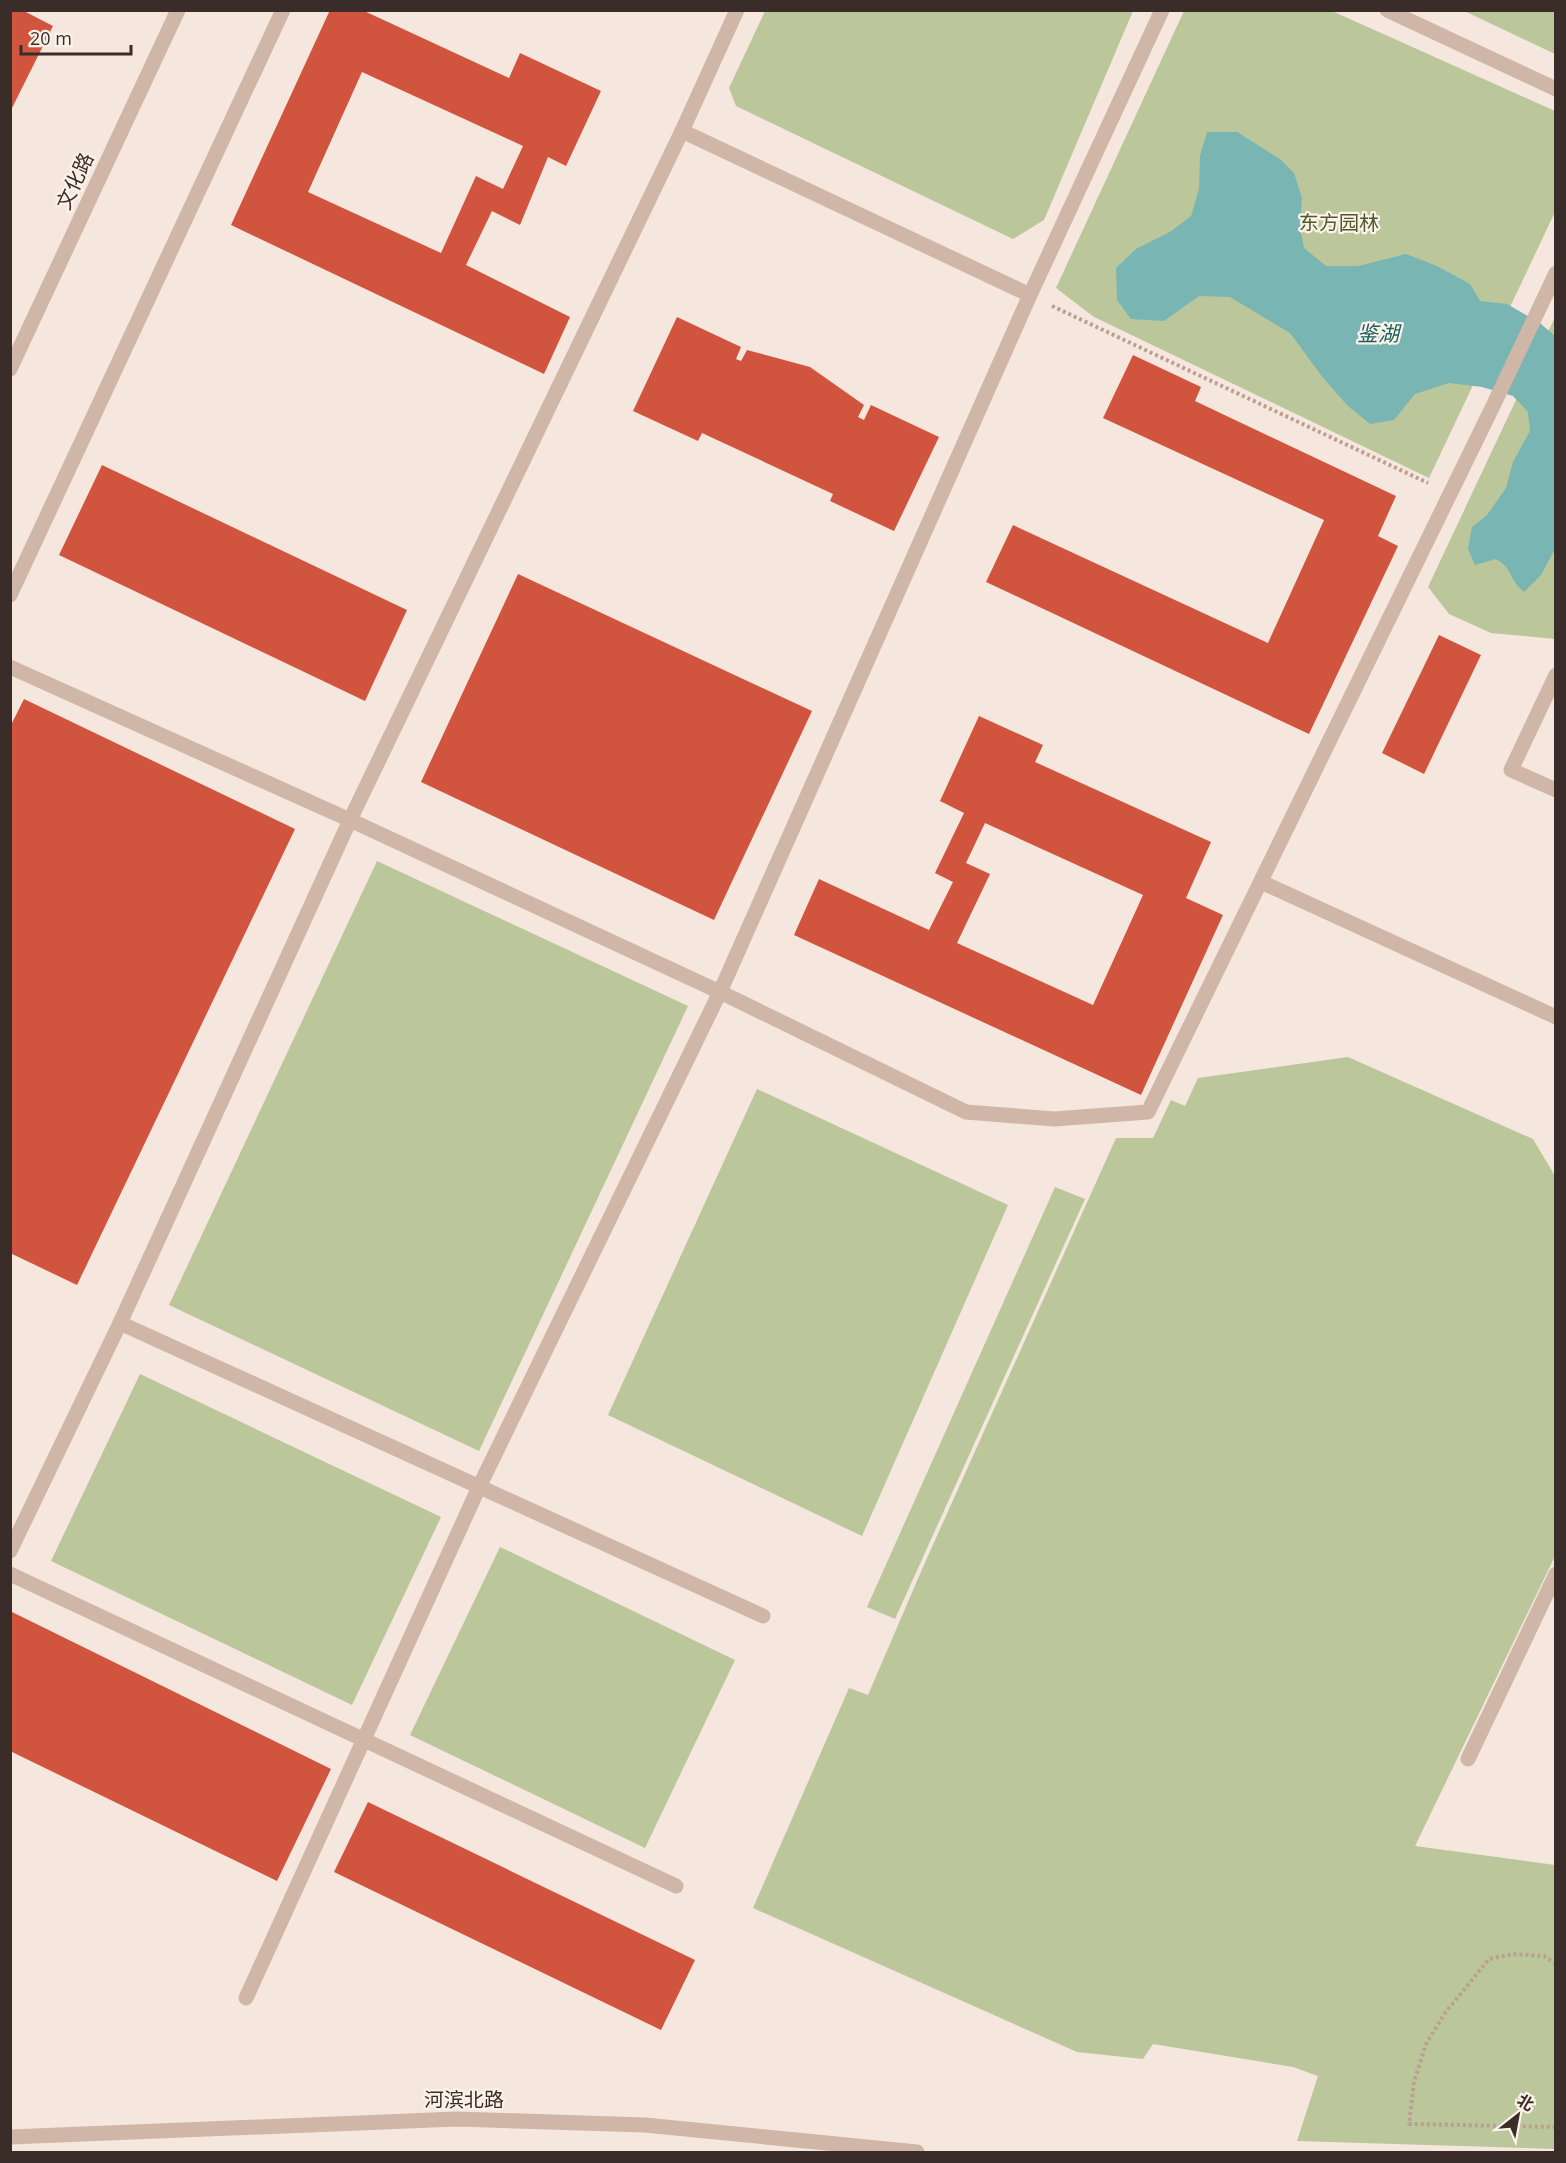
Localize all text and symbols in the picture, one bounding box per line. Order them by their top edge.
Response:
scale bar [21,18,130,56]
text: 20 m [30,26,72,50]
street label: 文化路 [50,148,99,214]
park label: 东方园林 [1299,209,1379,236]
water label: 鉴湖 [1357,319,1402,347]
north arrow [1488,2085,1548,2145]
street label: 河滨北路 [424,2086,504,2113]
text: 北 [1513,2089,1538,2116]

